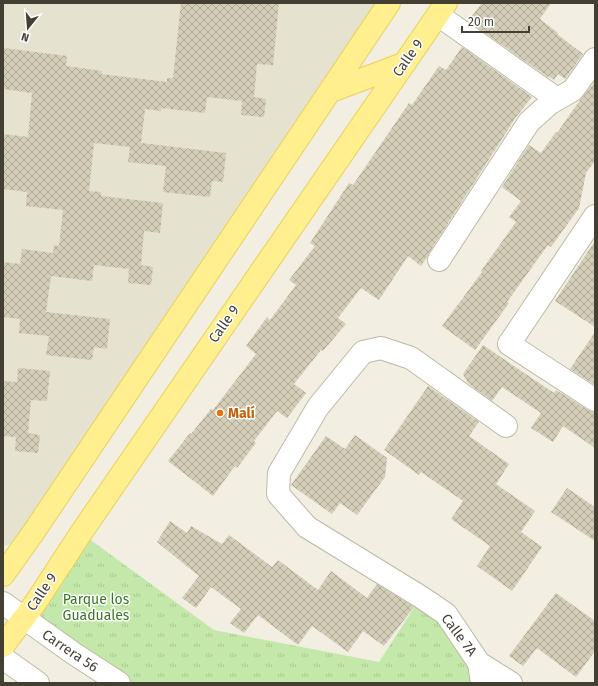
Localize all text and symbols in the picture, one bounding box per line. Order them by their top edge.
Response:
north arrow [8,8,48,48]
scale bar [462,8,529,34]
text: 20 m [468,15,494,29]
text: N [20,30,31,44]
street label: Calle 9 [389,36,427,80]
street label: Calle 9 [205,302,243,346]
place label: Malí [228,405,255,422]
marker: Malí [215,408,225,418]
street label: Calle 9 [23,570,61,614]
park label: Parque los Guaduales [63,591,130,624]
street label: Calle 7A [438,611,480,659]
street label: Carrera 56 [39,626,101,676]

